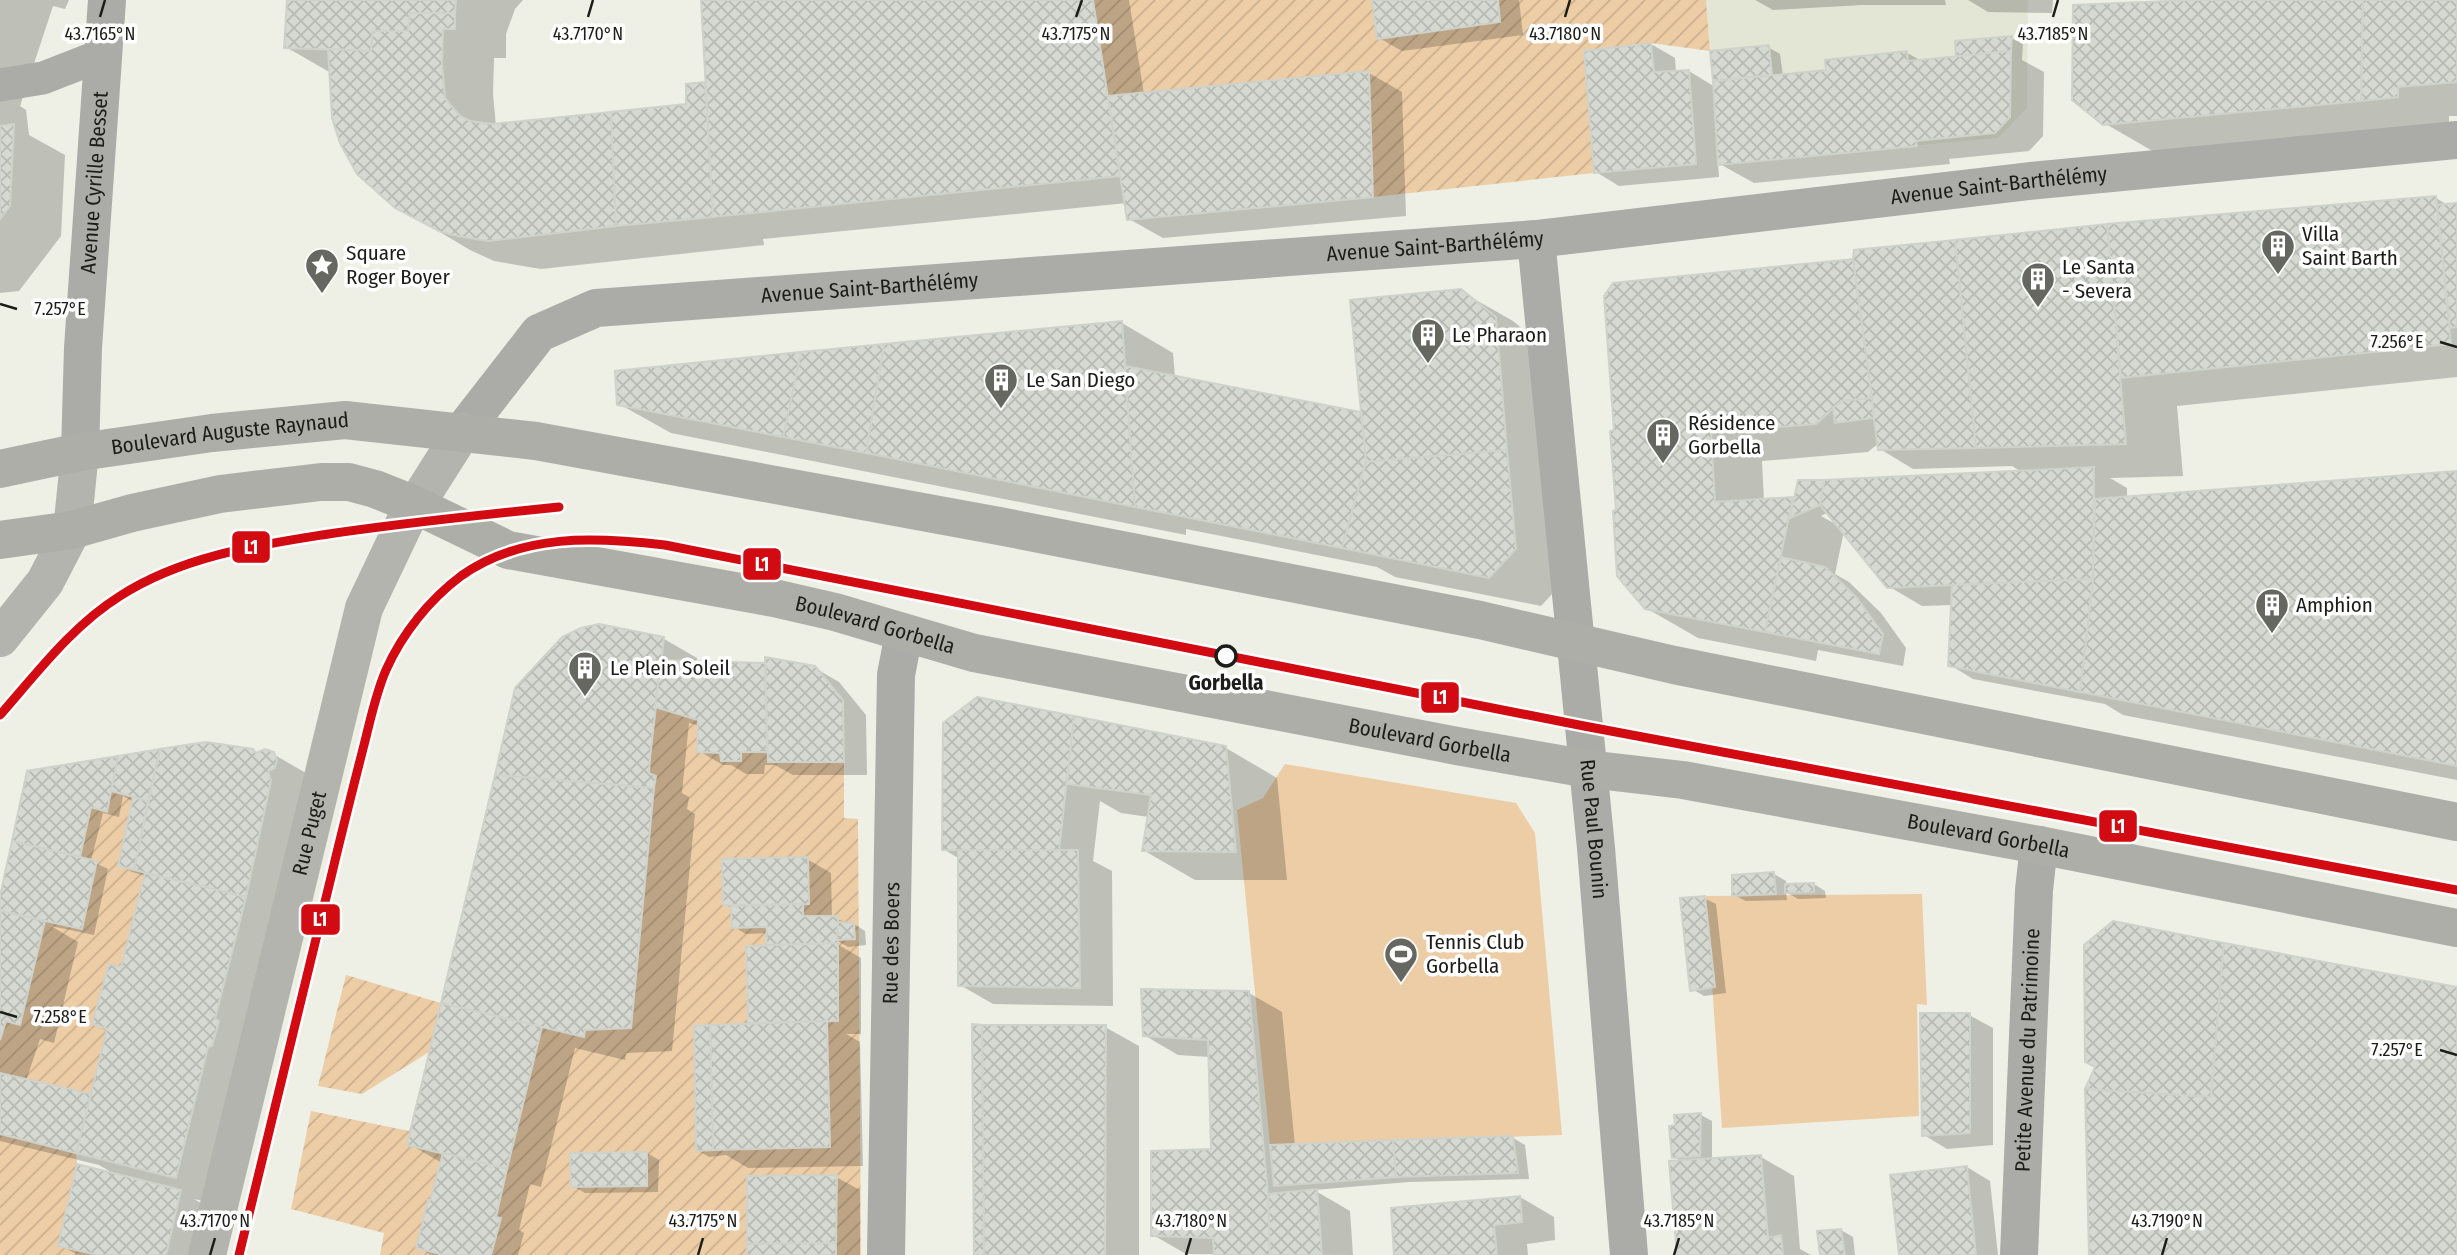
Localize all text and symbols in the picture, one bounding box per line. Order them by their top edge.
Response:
text: 43.7165°N [65,23,135,45]
text: 43.7170°N [553,23,623,45]
text: 43.7175°N [1042,23,1110,45]
text: 43.7180°N [1529,23,1601,45]
text: 43.7185°N [2018,23,2088,45]
street label: Avenue Cyrille Besset [75,90,114,275]
street label: Avenue Saint-Barthélémy [1889,161,2109,210]
place label: Villa Saint Barth [2302,221,2398,271]
street label: Avenue Saint-Barthélémy [1326,225,1546,267]
building icon: Villa Saint Barth [2259,227,2297,276]
place label: Square Roger Boyer [346,240,450,290]
place icon: Square Roger Boyer [303,246,341,295]
place label: Le Santa - Severa [2062,254,2135,304]
building icon: Le Santa - Severa [2019,260,2057,309]
street label: Avenue Saint-Barthélémy [760,267,980,309]
text: 7.257°E [34,298,86,320]
building icon: Le Pharaon [1409,316,1447,365]
place label: Le Pharaon [1452,322,1547,348]
text: 7.256°E [2371,331,2423,353]
building icon: Le San Diego [982,361,1020,410]
place label: Le San Diego [1026,367,1135,393]
street label: Boulevard Auguste Raynaud [109,407,350,460]
place label: Résidence Gorbella [1688,410,1775,460]
building icon: Résidence Gorbella [1644,416,1682,465]
line badge: L1 [231,530,271,564]
text: L1 [244,536,258,559]
line badge: L1 [742,547,782,581]
text: L1 [755,553,769,576]
building icon: Amphion [2253,586,2291,635]
street label: Boulevard Gorbella [793,590,958,660]
place label: Amphion [2296,592,2373,618]
marker: Gorbella [1215,645,1237,667]
building icon: Le Plein Soleil [566,649,604,698]
place label: Le Plein Soleil [610,655,731,681]
place label: Gorbella [1188,670,1264,696]
line badge: L1 [1420,681,1460,714]
text: L1 [1433,686,1447,709]
street label: Boulevard Gorbella [1346,712,1513,768]
street label: Rue Paul Bounin [1574,758,1613,900]
street label: Rue Puget [287,788,332,878]
street label: Boulevard Gorbella [1905,808,2072,864]
line badge: L1 [2098,809,2138,843]
text: L1 [2111,815,2125,838]
street label: Rue des Boers [877,882,905,1004]
line badge: L1 [300,903,341,936]
text: L1 [313,908,327,931]
street label: Petite Avenue du Patrimoine [2009,928,2045,1172]
place label: Tennis Club Gorbella [1426,929,1524,979]
sports icon: Tennis Club Gorbella [1382,935,1420,984]
text: 7.258°E [33,1006,87,1028]
text: 7.257°E [2371,1039,2423,1061]
text: 43.7170°N [180,1210,250,1232]
text: 43.7175°N [669,1210,737,1232]
text: 43.7180°N [1155,1210,1227,1232]
text: 43.7185°N [1644,1210,1714,1232]
text: 43.7190°N [2131,1210,2203,1232]

